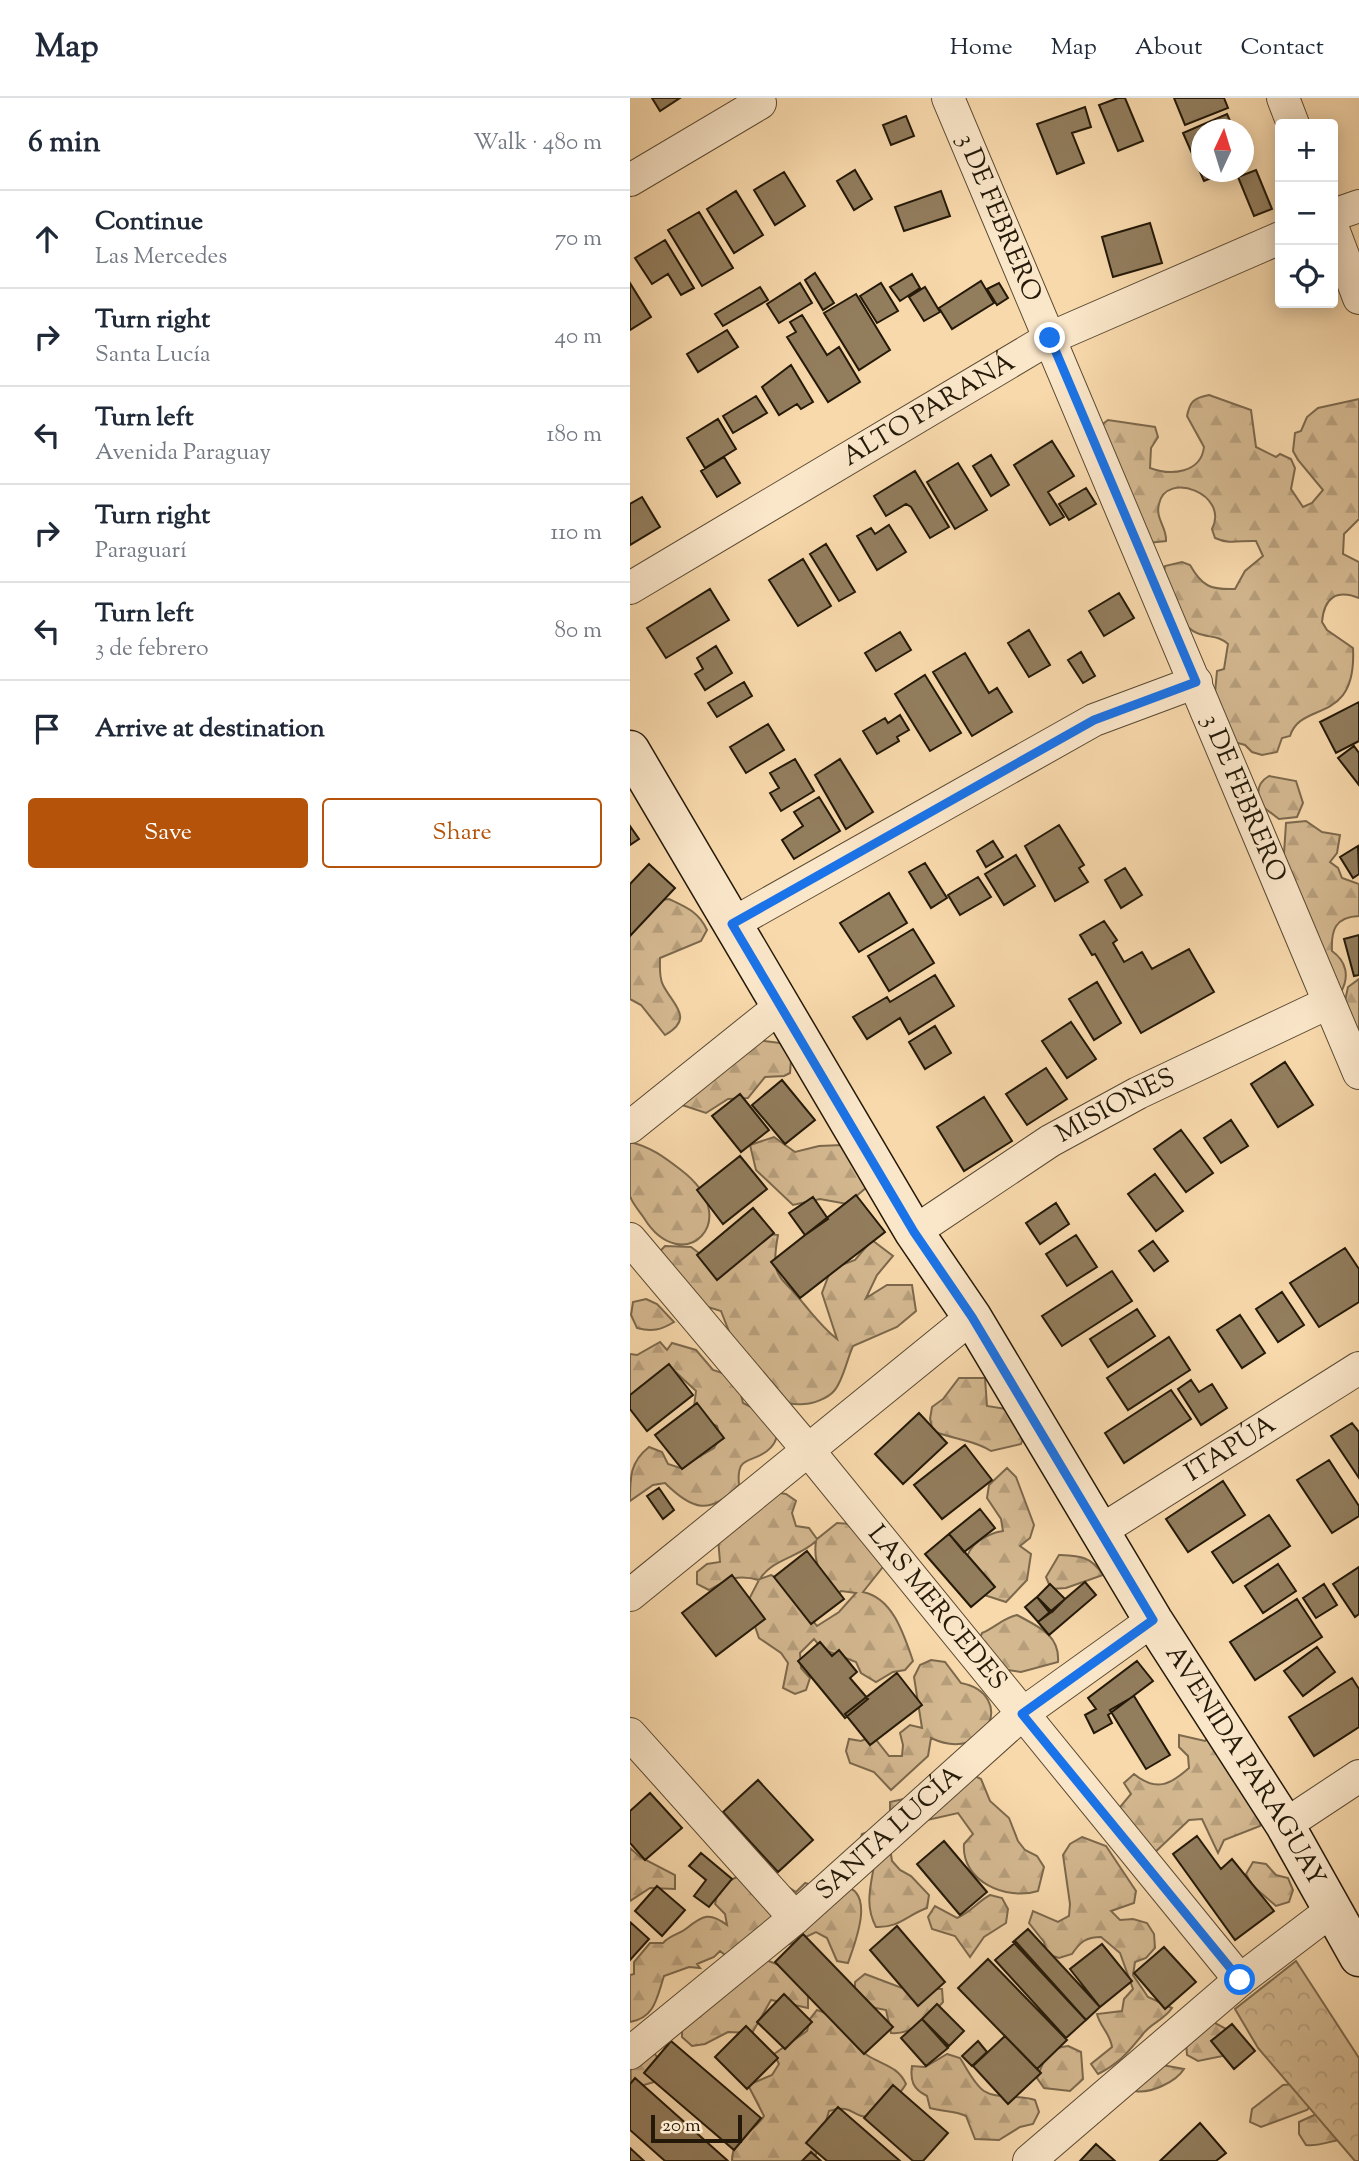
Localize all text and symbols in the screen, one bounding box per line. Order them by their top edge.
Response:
text: Map [35,24,99,72]
text: Home [950,31,1013,65]
text: Map [1051,31,1097,65]
text: About [1135,31,1202,65]
text: Contact [1240,31,1324,65]
north arrow [1191,119,1254,182]
map controls [1275,119,1338,308]
button: + [1275,119,1338,182]
text: 6 min [28,122,100,165]
text: Walk · 480 m [473,127,602,160]
street label: 3 DE FEBRERO [947,128,1050,307]
button: − [1275,182,1338,245]
text: Continue [95,204,203,241]
icon: ahead [28,220,66,258]
text: 70 m [555,223,602,256]
text: Las Mercedes [95,241,227,274]
button: locate [1275,245,1338,308]
text: Turn right [95,302,210,339]
icon: right [28,318,66,356]
text: 40 m [555,321,602,354]
route end [1034,322,1065,353]
text: Santa Lucía [95,339,211,372]
street label: ALTO PARANÁ [836,344,1022,476]
text: Turn left [95,400,194,437]
icon: left [28,416,66,454]
text: 180 m [547,419,602,452]
text: Avenida Paraguay [95,437,271,470]
text: Turn right [95,498,210,535]
icon: right [28,514,66,552]
text: 110 m [551,517,602,550]
text: Paraguarí [95,535,187,568]
text: Turn left [95,596,194,633]
icon: left [28,612,66,650]
text: 80 m [554,615,602,648]
text: 3 de febrero [95,633,209,666]
street label: 3 DE FEBRERO [1191,709,1295,888]
icon: arrive [28,710,66,748]
text: Arrive at destination [95,711,325,748]
button: Save [28,798,308,868]
button: Share [322,798,602,868]
street label: MISIONES [1049,1059,1181,1153]
street label: ITAPÚA [1178,1406,1283,1492]
street label: LAS MERCEDES [858,1518,1015,1699]
street label: AVENIDA PARAGUAY [1156,1638,1334,1893]
street label: SANTA LUCÍA [808,1757,971,1909]
route start [1224,1964,1255,1995]
scale bar [651,2112,742,2144]
text: 20 m [662,2113,701,2140]

